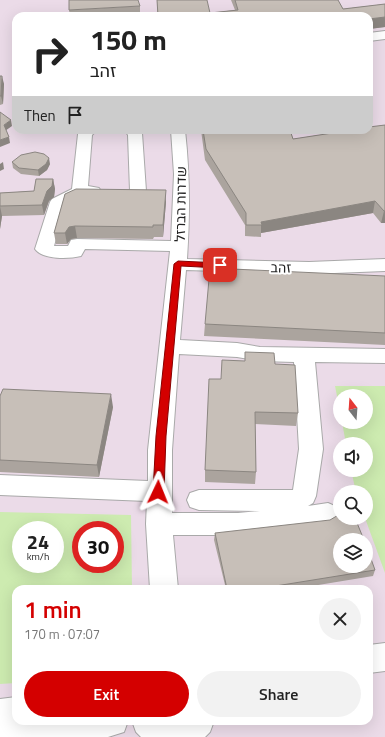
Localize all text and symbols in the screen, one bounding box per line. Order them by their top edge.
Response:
text: 150 m [90,18,167,61]
icon: right [24,28,76,80]
text: זהב [90,57,116,84]
text: Then [24,104,56,127]
icon: arrive [64,104,86,126]
street label: שדרות הברזל [169,166,191,242]
pin [203,248,237,282]
icon: arrive [209,254,231,276]
street label: זהב [271,256,292,278]
north arrow [333,389,373,429]
map controls [333,389,373,573]
button: sound [333,437,373,477]
position arrow [137,471,179,513]
button: search [333,485,373,525]
speed limit sign: 30 [72,521,124,573]
text: 24 [27,526,49,557]
button: layers [333,533,373,573]
text: km/h [27,549,49,564]
text: 1 min [24,591,82,627]
button: close [319,598,361,640]
text: 170 m · 07:07 [24,624,100,644]
button: Exit [24,671,189,717]
button: Share [197,671,361,717]

